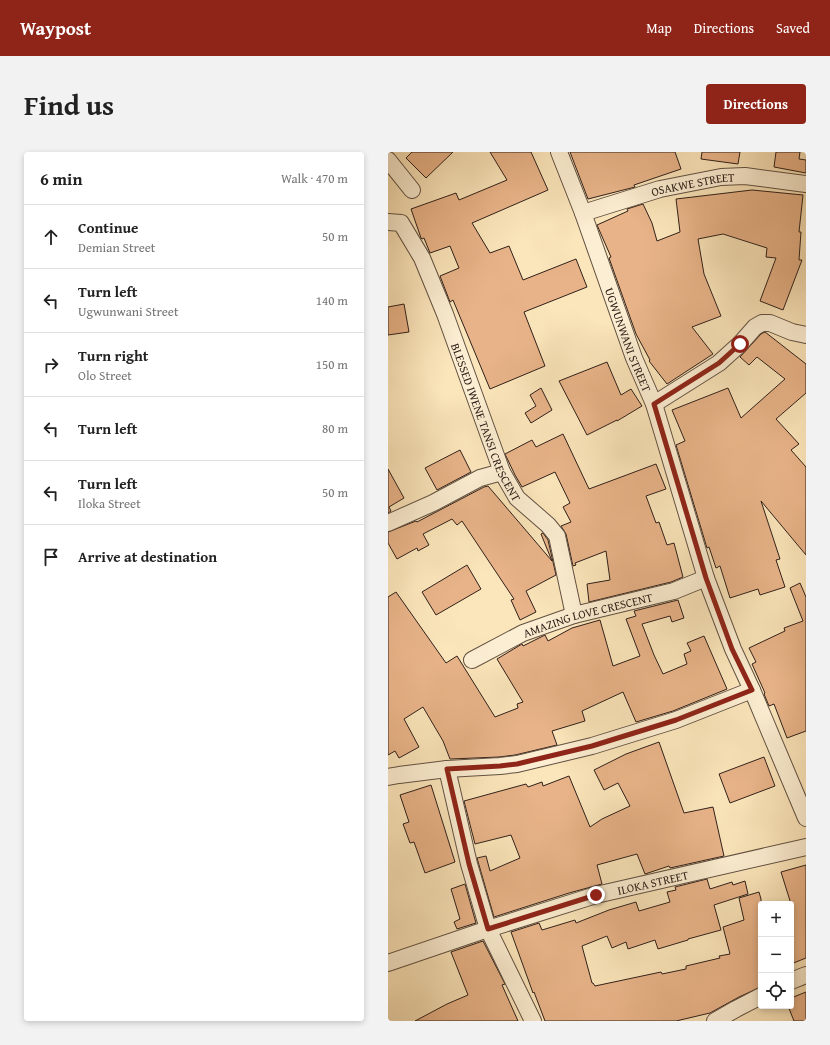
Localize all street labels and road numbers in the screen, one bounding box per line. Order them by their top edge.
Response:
street label: OSAKWE STREET [649,168,735,200]
street label: UGWUNWANI STREET [601,285,656,394]
street label: BLESSED IWENE TANSI CRESCENT [448,340,526,504]
street label: AMAZING LOVE CRESCENT [520,588,654,641]
street label: ILOKA STREET [616,866,690,898]

